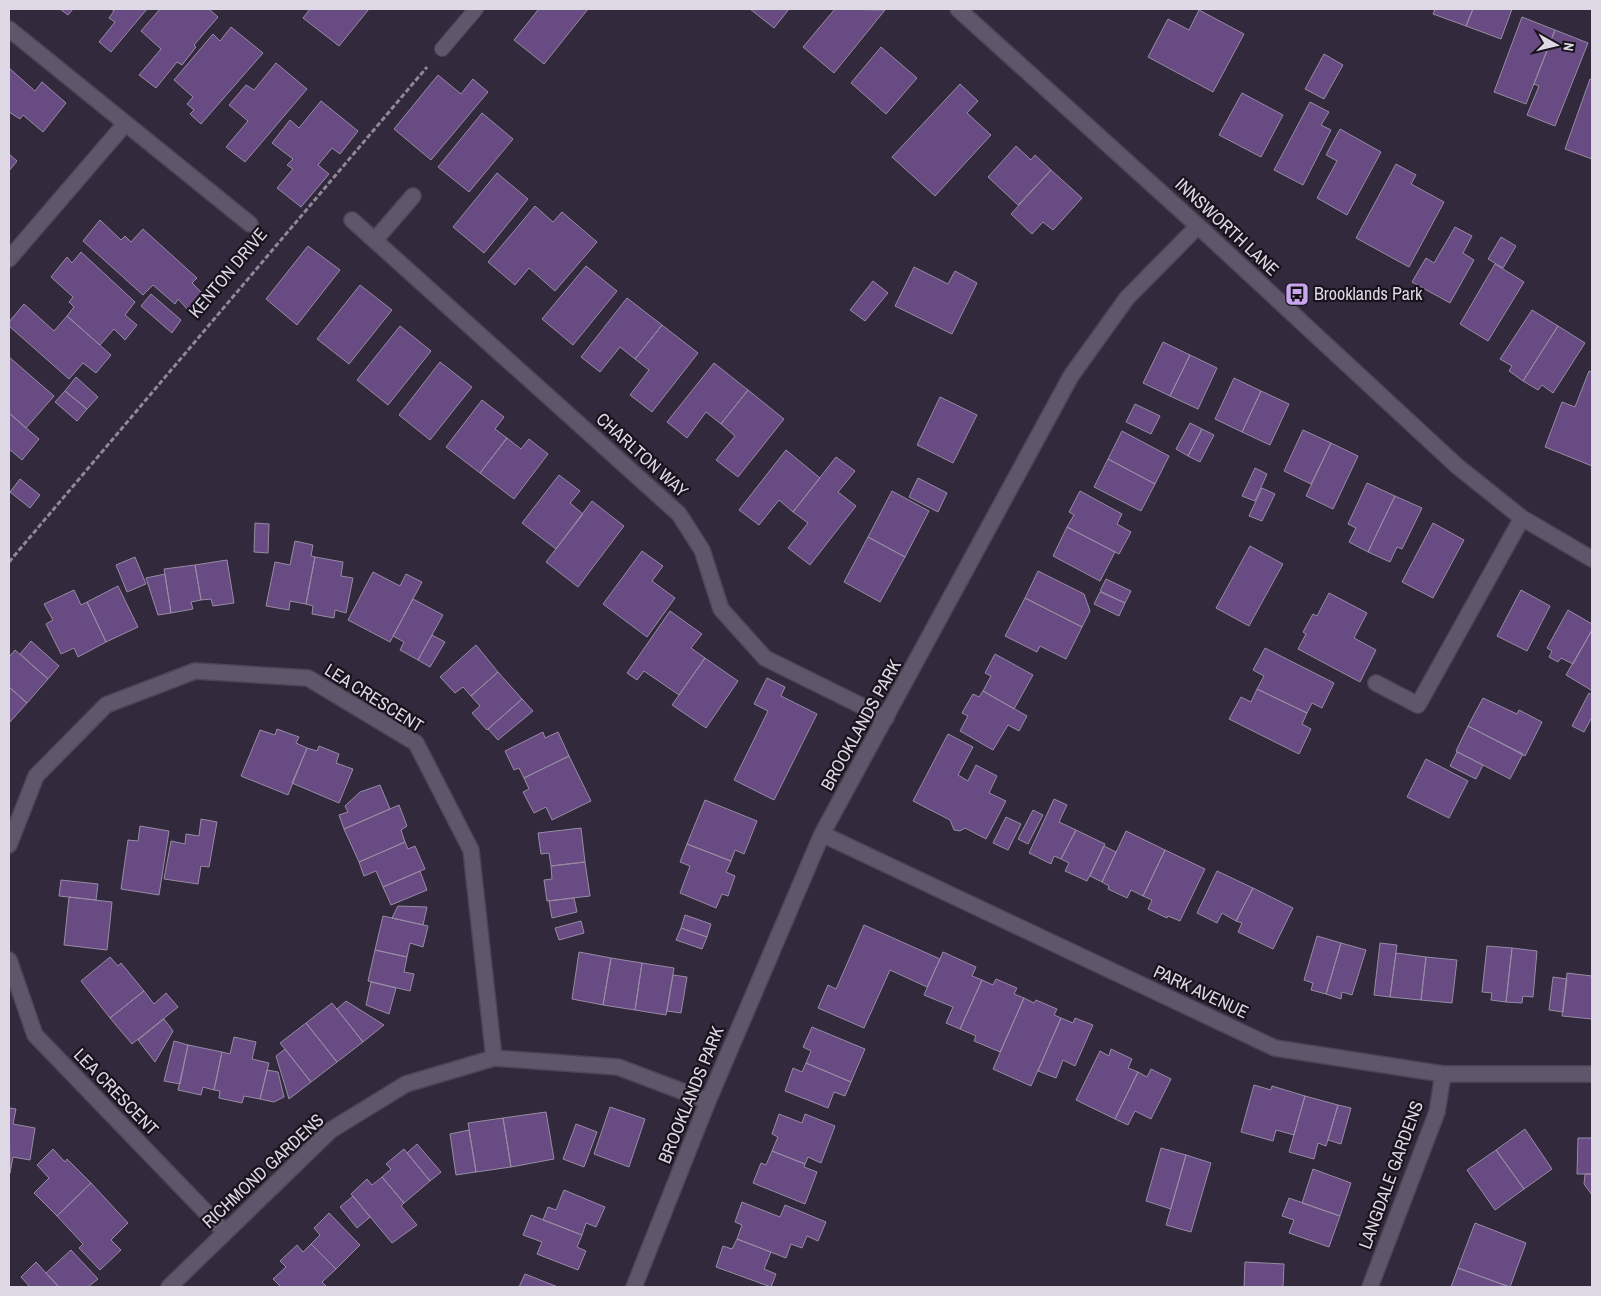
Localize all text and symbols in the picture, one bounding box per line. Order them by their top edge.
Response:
north arrow [1531,20,1581,70]
text: N [1559,41,1578,52]
street label: INNSWORTH LANE [1170,172,1285,281]
street label: KENTON DRIVE [183,222,273,323]
bus stop icon: Brooklands Park [1284,281,1310,307]
place label: Brooklands Park [1314,281,1423,306]
street label: CHARLTON WAY [591,407,694,503]
street label: BROOKLANDS PARK [814,655,907,795]
street label: LEA CRESCENT [320,657,429,738]
street label: PARK AVENUE [1150,959,1253,1024]
street label: BROOKLANDS PARK [652,1022,729,1167]
street label: LEA CRESCENT [68,1043,164,1141]
street label: LANGDALE GARDENS [1352,1097,1429,1252]
street label: RICHMOND GARDENS [196,1107,329,1234]

